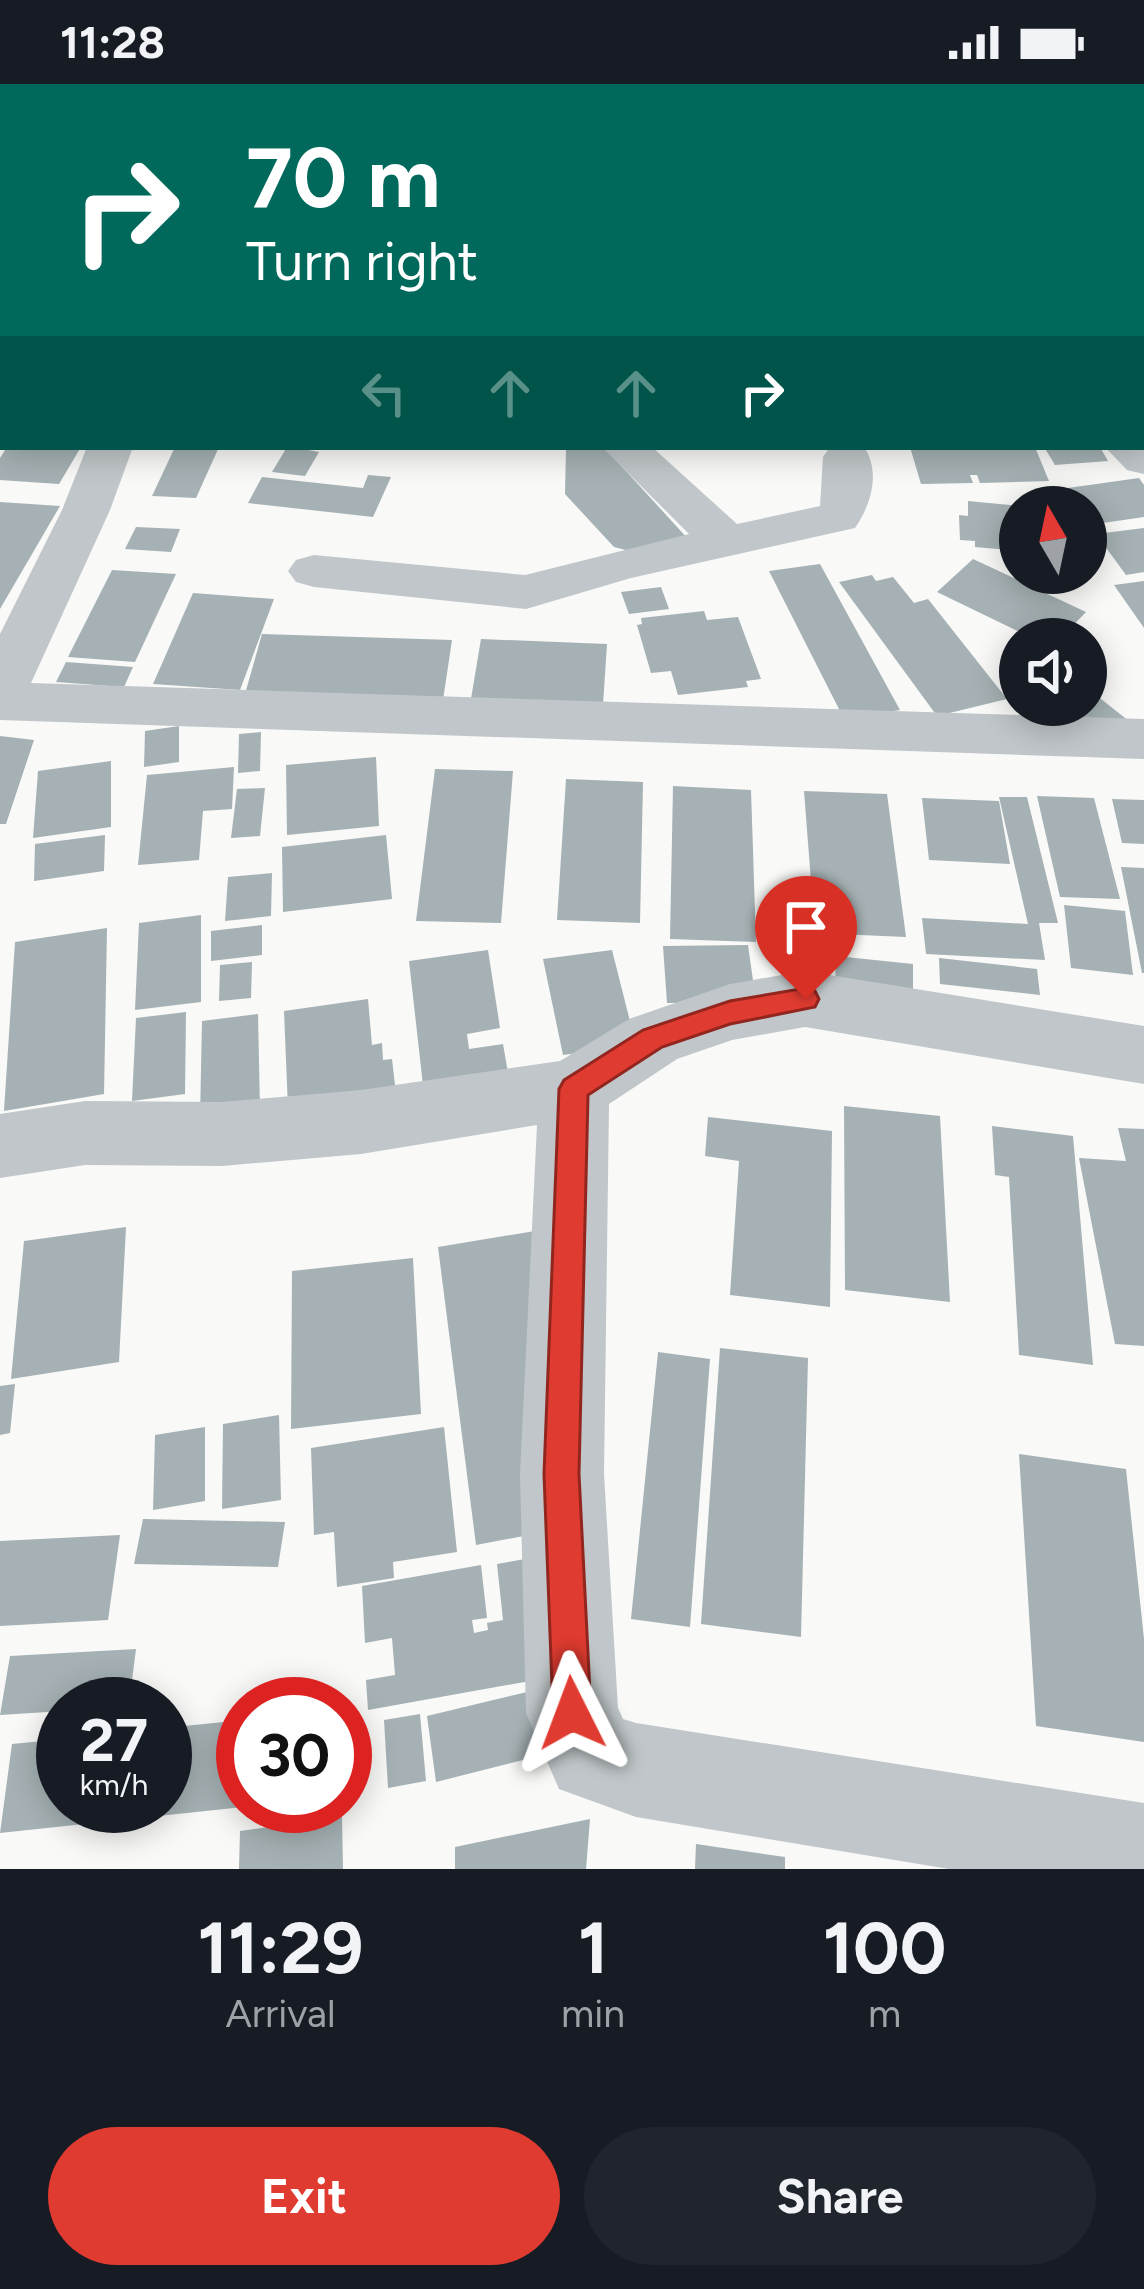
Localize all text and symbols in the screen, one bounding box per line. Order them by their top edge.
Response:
text: 11:28 [60,15,165,69]
text: 70 m [246,127,440,228]
icon: right [48,132,204,288]
text: Turn right [246,229,478,294]
icon: left [351,360,417,426]
icon: ahead [477,360,543,426]
icon: ahead [603,360,669,426]
icon: right [729,360,795,426]
north arrow [999,486,1107,594]
map controls [999,486,1107,726]
button: sound [999,618,1107,726]
pin [755,876,857,999]
icon: arrive [773,894,839,960]
position arrow [509,1650,635,1776]
speed limit sign: 30 [216,1677,372,1833]
text: 27 [80,1704,148,1776]
text: km/h [80,1766,148,1803]
text: 11:29 [198,1905,363,1991]
text: 1 [578,1905,608,1991]
text: 100 [823,1905,946,1991]
text: Arrival [225,1990,336,2037]
text: min [561,1990,625,2037]
text: m [868,1990,901,2037]
button: Exit [48,2127,560,2265]
button: Share [584,2127,1096,2265]

